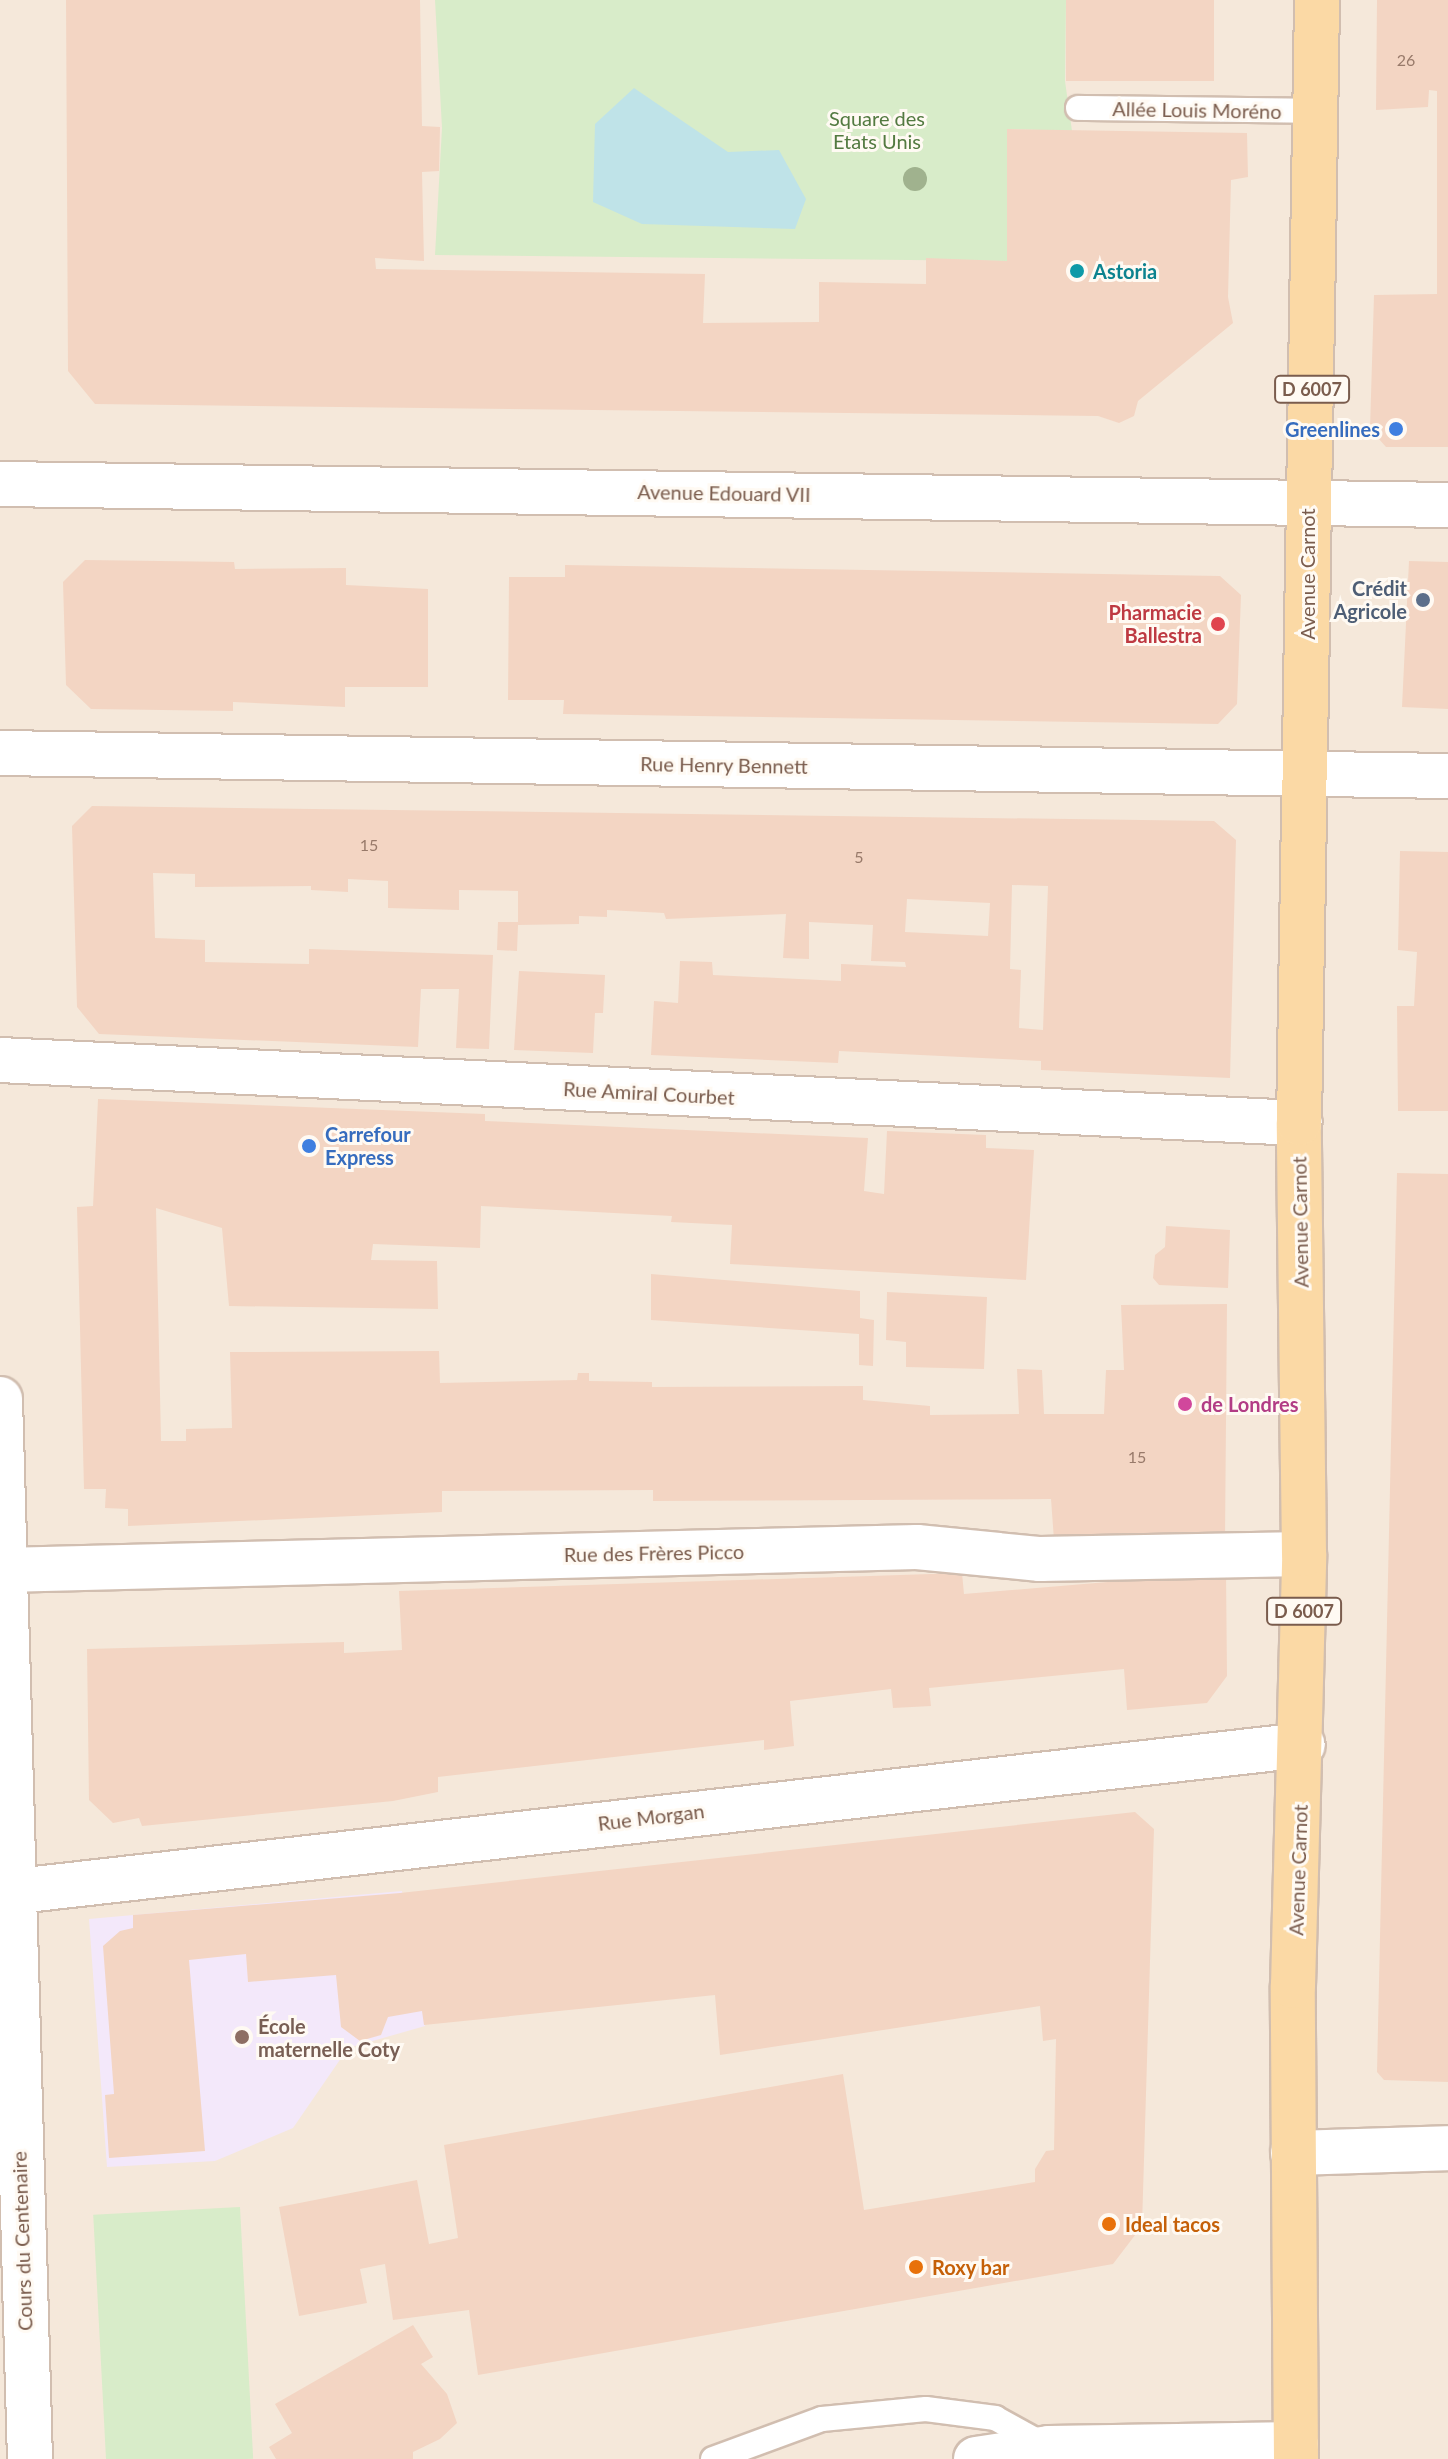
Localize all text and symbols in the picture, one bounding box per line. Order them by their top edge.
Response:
house number: 26 [1397,50,1415,70]
street label: Allée Louis Moréno [1112,97,1282,123]
park label: Square des Etats Unis [829,106,925,153]
place label: Astoria [1093,259,1157,283]
marker: Astoria [1068,262,1086,280]
road number: D 6007 [1274,375,1350,403]
place label: Greenlines [1285,417,1380,441]
marker: Greenlines [1387,420,1405,438]
street label: Avenue Edouard VII [637,479,811,507]
street label: Avenue Carnot [1295,508,1319,640]
place label: Crédit Agricole [1333,576,1407,623]
marker: Crédit Agricole [1414,591,1432,609]
place label: Pharmacie Ballestra [1108,600,1202,647]
marker: Pharmacie Ballestra [1209,615,1227,633]
street label: Rue Henry Bennett [640,752,808,778]
house number: 15 [360,835,378,855]
house number: 5 [854,847,864,867]
street label: Rue Amiral Courbet [562,1077,736,1109]
place label: Carrefour Express [325,1122,411,1169]
marker: Carrefour Express [300,1137,318,1155]
street label: Avenue Carnot [1287,1156,1313,1288]
place label: de Londres [1201,1392,1299,1416]
marker: de Londres [1176,1395,1194,1413]
house number: 15 [1128,1447,1146,1467]
street label: Rue des Frères Picco [564,1539,744,1567]
road number: D 6007 [1266,1597,1342,1625]
street label: Rue Morgan [596,1799,706,1835]
street label: Avenue Carnot [1284,1804,1312,1936]
place label: École maternelle Coty [258,2014,400,2061]
marker: École maternelle Coty [233,2028,251,2046]
street label: Cours du Centenaire [7,2151,37,2331]
place label: Ideal tacos [1125,2212,1220,2236]
marker: Ideal tacos [1100,2215,1118,2233]
place label: Roxy bar [932,2255,1010,2279]
marker: Roxy bar [907,2258,925,2276]

